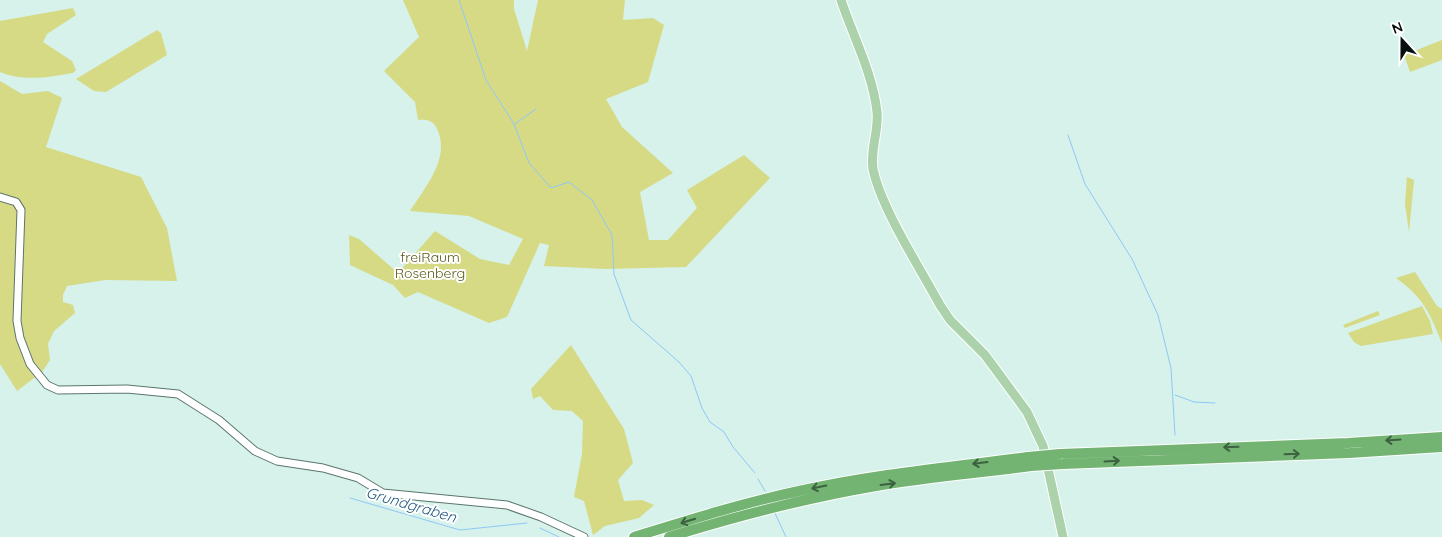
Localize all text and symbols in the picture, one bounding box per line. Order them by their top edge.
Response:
north arrow [1377,15,1427,65]
text: N [1389,18,1405,38]
park label: freiRaum Rosenberg [395,248,465,282]
one-way arrow [1386,435,1402,445]
one-way arrow [1223,442,1239,451]
one-way arrow [1284,449,1300,459]
one-way arrow [1104,457,1120,466]
one-way arrow [972,458,988,468]
one-way arrow [880,479,896,489]
one-way arrow [812,482,828,492]
water label: Grundgraben [364,483,459,527]
one-way arrow [680,516,696,526]

